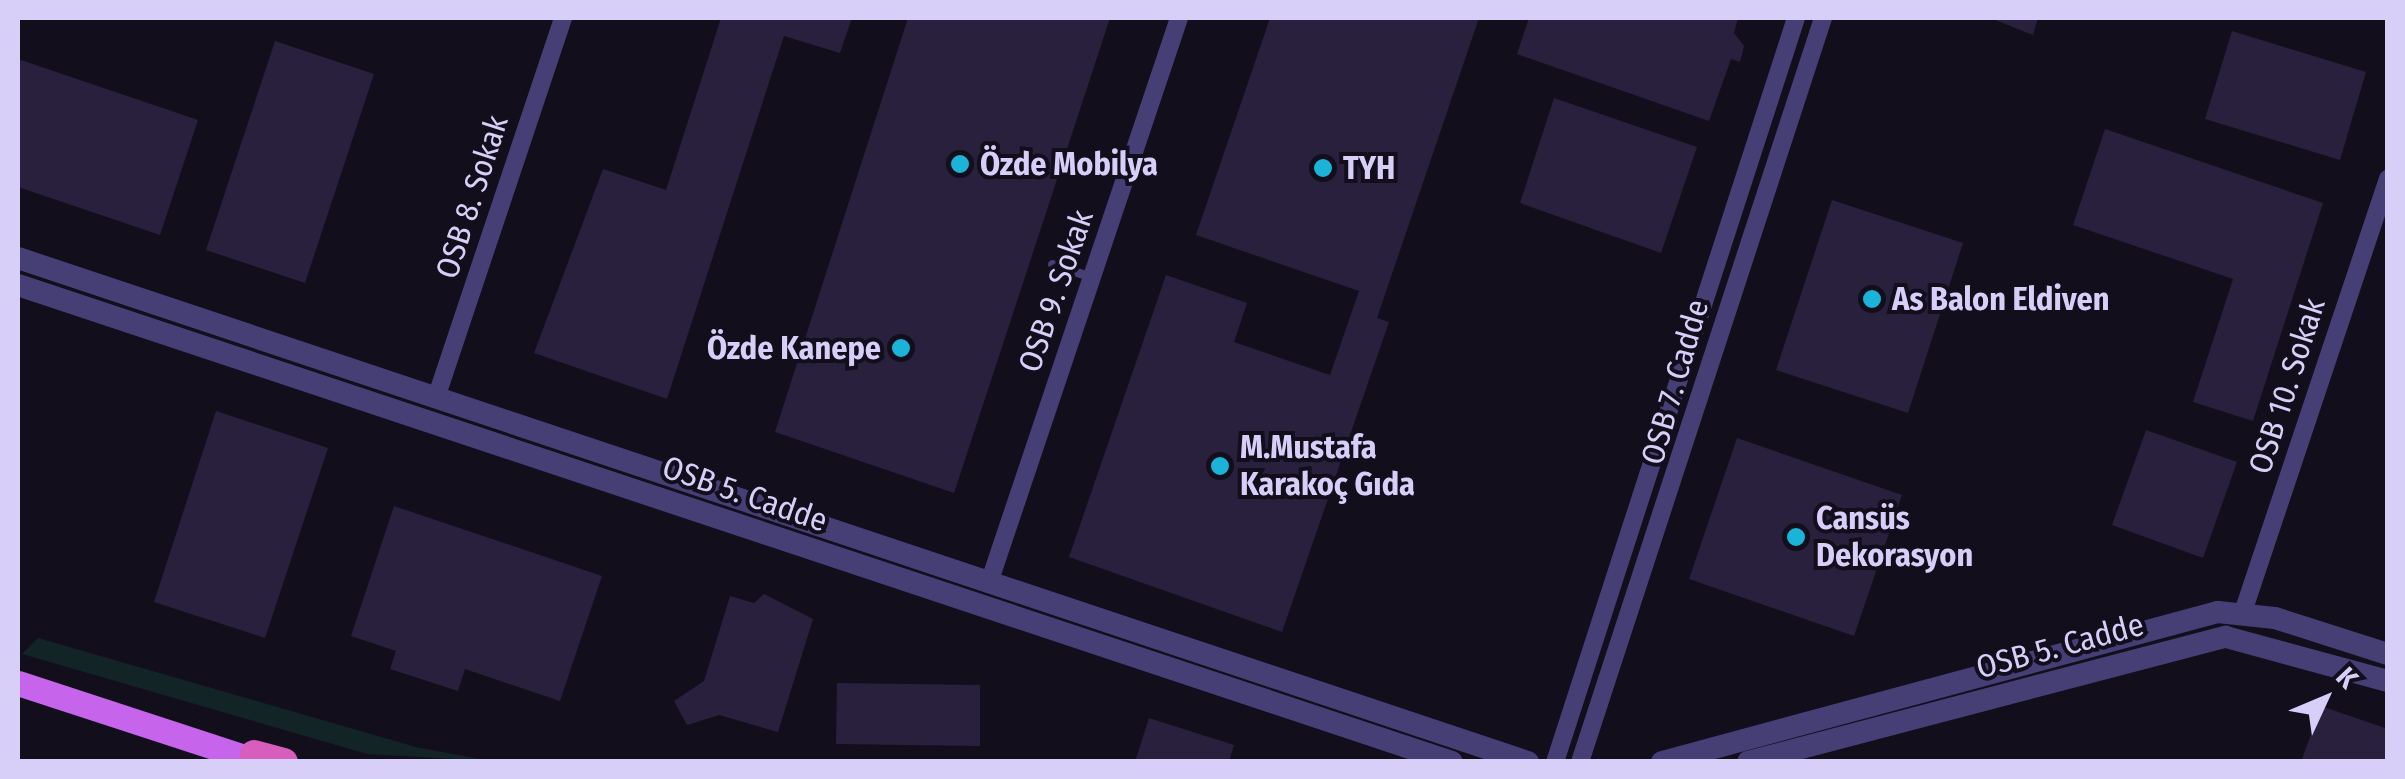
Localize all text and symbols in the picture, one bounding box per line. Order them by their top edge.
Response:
street label: OSB 8. Sokak [428,111,516,283]
place label: Özde Mobilya [980,145,1158,183]
place label: TYH [1343,149,1395,187]
marker: Özde Mobilya [949,153,971,175]
marker: TYH [1312,157,1334,179]
street label: OSB 9. Sokak [1010,205,1102,377]
place label: As Balon Eldiven [1892,280,2110,318]
marker: As Balon Eldiven [1861,288,1883,310]
street label: OSB 10. Sokak [2241,293,2333,479]
street label: OSB 7. Cadde [1633,295,1717,469]
place label: Özde Kanepe [707,329,881,367]
marker: Özde Kanepe [890,337,912,359]
place label: M.Mustafa Karakoç Gıda [1240,429,1415,504]
street label: OSB 5. Cadde [658,448,832,540]
marker: M.Mustafa Karakoç Gıda [1209,455,1231,477]
place label: Cansüs Dekorasyon [1816,500,1973,575]
marker: Cansüs Dekorasyon [1785,526,1807,548]
street label: OSB 5. Cadde [1972,605,2148,687]
north arrow [2275,649,2375,749]
text: K [2329,660,2364,695]

